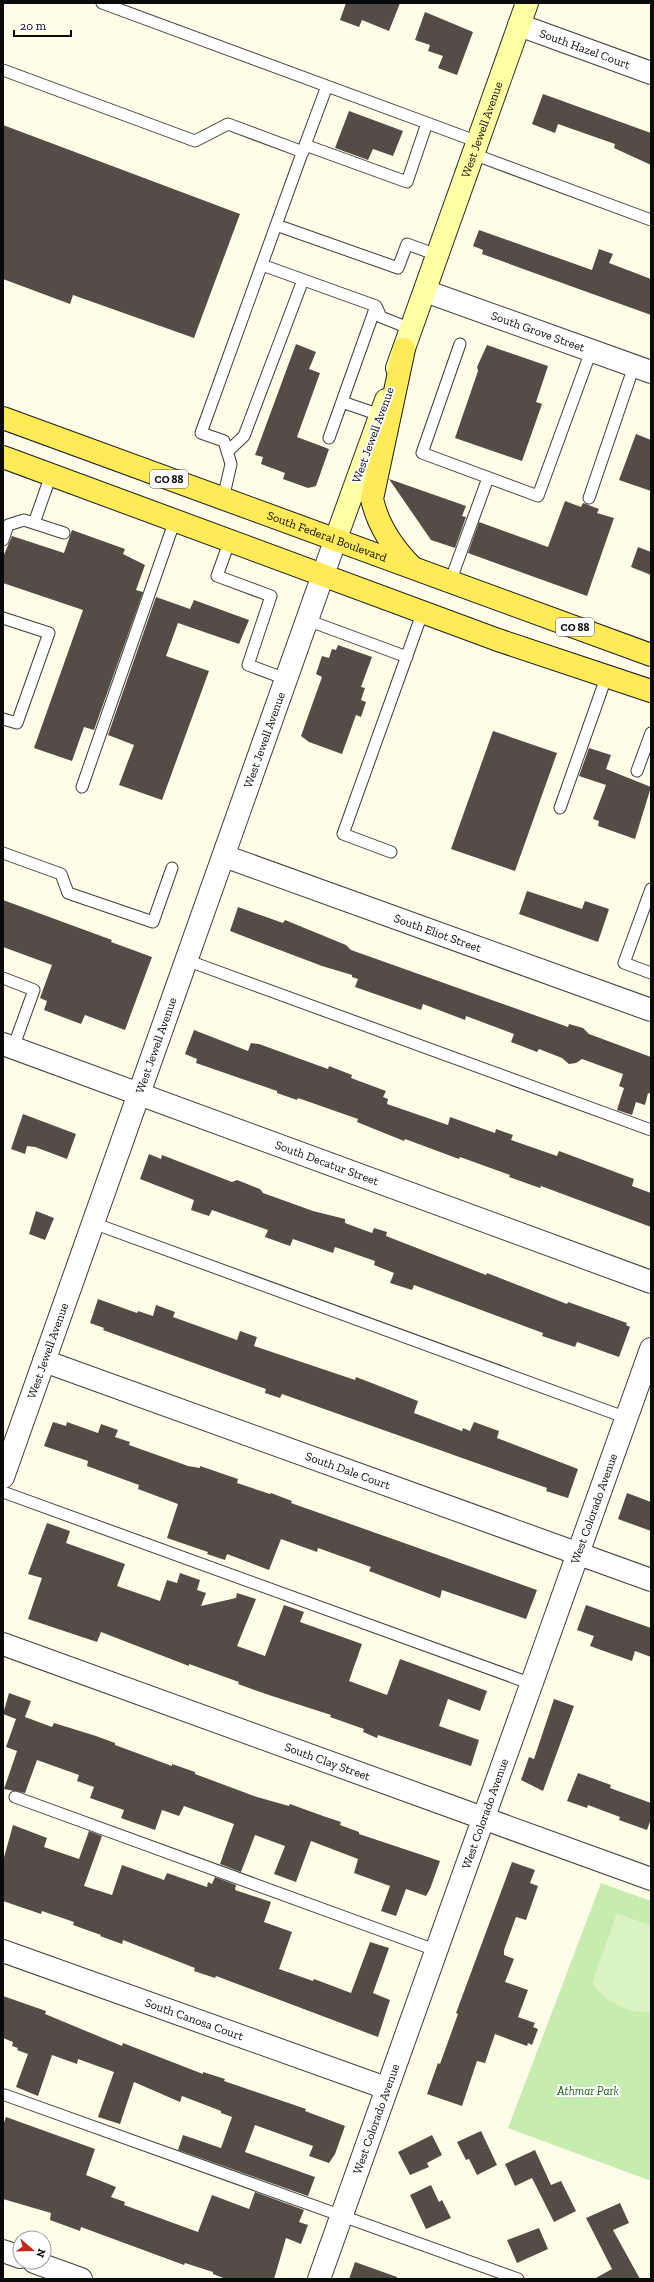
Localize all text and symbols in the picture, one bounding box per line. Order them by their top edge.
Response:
scale bar [14,12,71,38]
text: 20 m [20,19,47,33]
street label: South Hazel Court [538,26,632,72]
street label: West Jewell Avenue [458,80,506,179]
street label: South Grove Street [489,308,587,355]
street label: West Jewell Avenue [349,385,397,485]
road number: CO 88 [150,470,188,488]
street label: South Federal Boulevard [265,508,389,565]
road number: CO 88 [556,618,594,636]
street label: West Jewell Avenue [241,690,288,790]
street label: South Eliot Street [392,911,484,955]
street label: West Jewell Avenue [133,995,180,1095]
street label: South Decatur Street [273,1138,381,1188]
street label: West Jewell Avenue [24,1301,71,1401]
street label: South Dale Court [304,1449,393,1492]
street label: West Colorado Avenue [568,1451,620,1566]
street label: South Clay Street [283,1740,372,1784]
street label: West Colorado Avenue [459,1756,511,1871]
street label: South Canosa Court [143,1995,246,2044]
street label: West Colorado Avenue [350,2062,402,2176]
park label: Athmar Park [556,2084,620,2098]
north arrow [12,2230,52,2270]
text: N [33,2247,48,2260]

